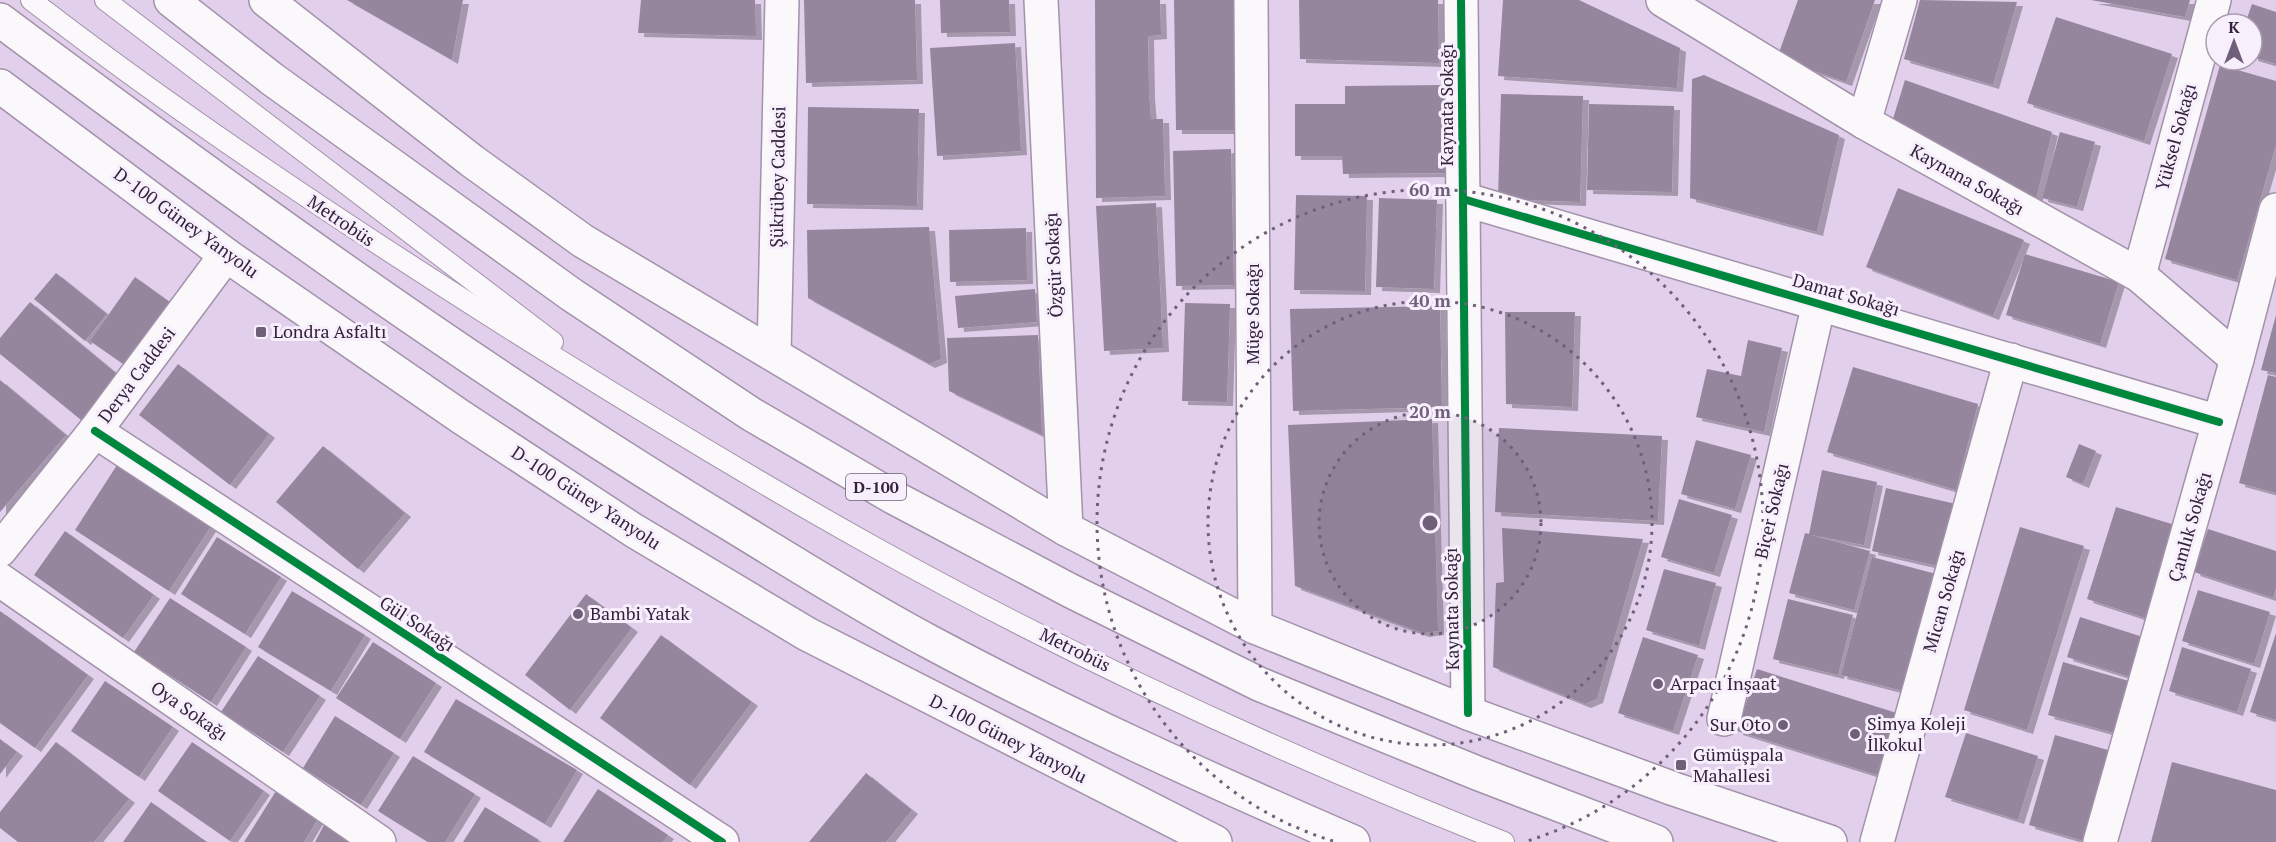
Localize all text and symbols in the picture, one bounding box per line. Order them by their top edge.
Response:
north arrow [2204,12,2264,72]
text: K [2228,16,2240,38]
street label: Kaynata Sokağı [1434,44,1458,166]
street label: Yüksel Sokağı [2149,80,2201,193]
street label: Şükrübey Caddesi [764,106,790,248]
street label: Kaynana Sokağı [1906,138,2029,220]
street label: D-100 Güney Yanyolu [109,161,264,283]
text: 60 m [1409,177,1451,201]
street label: Metrobüs [303,189,380,251]
street label: Özgür Sokağı [1038,212,1068,318]
street label: Müge Sokağı [1240,263,1264,365]
street label: Damat Sokağı [1790,267,1903,321]
text: 40 m [1409,288,1451,312]
place label: Londra Asfaltı [273,319,386,343]
street label: Derya Caddesi [92,321,180,427]
marker: Londra Asfaltı [254,325,268,339]
text: 20 m [1409,399,1451,423]
street label: D-100 Güney Yanyolu [507,440,666,554]
street label: Biçer Sokağı [1748,460,1794,561]
street label: Çamlık Sokağı [2162,469,2216,585]
road number: D-100 [846,474,906,500]
centre of rings [1420,513,1440,533]
street label: Mican Sokağı [1917,546,1969,655]
street label: Kaynata Sokağı [1438,548,1464,671]
street label: Gül Sokağı [375,590,460,656]
place label: Bambi Yatak [590,601,690,625]
marker: Bambi Yatak [571,607,585,621]
street label: Metrobüs [1036,622,1115,677]
place label: Arpacı İnşaat [1670,671,1777,695]
street label: Oya Sokağı [146,675,233,745]
marker: Arpacı İnşaat [1651,677,1665,691]
street label: D-100 Güney Yanyolu [926,688,1091,788]
place label: Simya Koleji İlkokul [1867,711,1966,756]
place label: Sur Oto [1710,712,1771,736]
marker: Sur Oto [1776,718,1790,732]
marker: Simya Koleji İlkokul [1848,727,1862,741]
place label: Gümüşpala Mahallesi [1693,742,1784,787]
marker: Gümüşpala Mahallesi [1674,758,1688,772]

